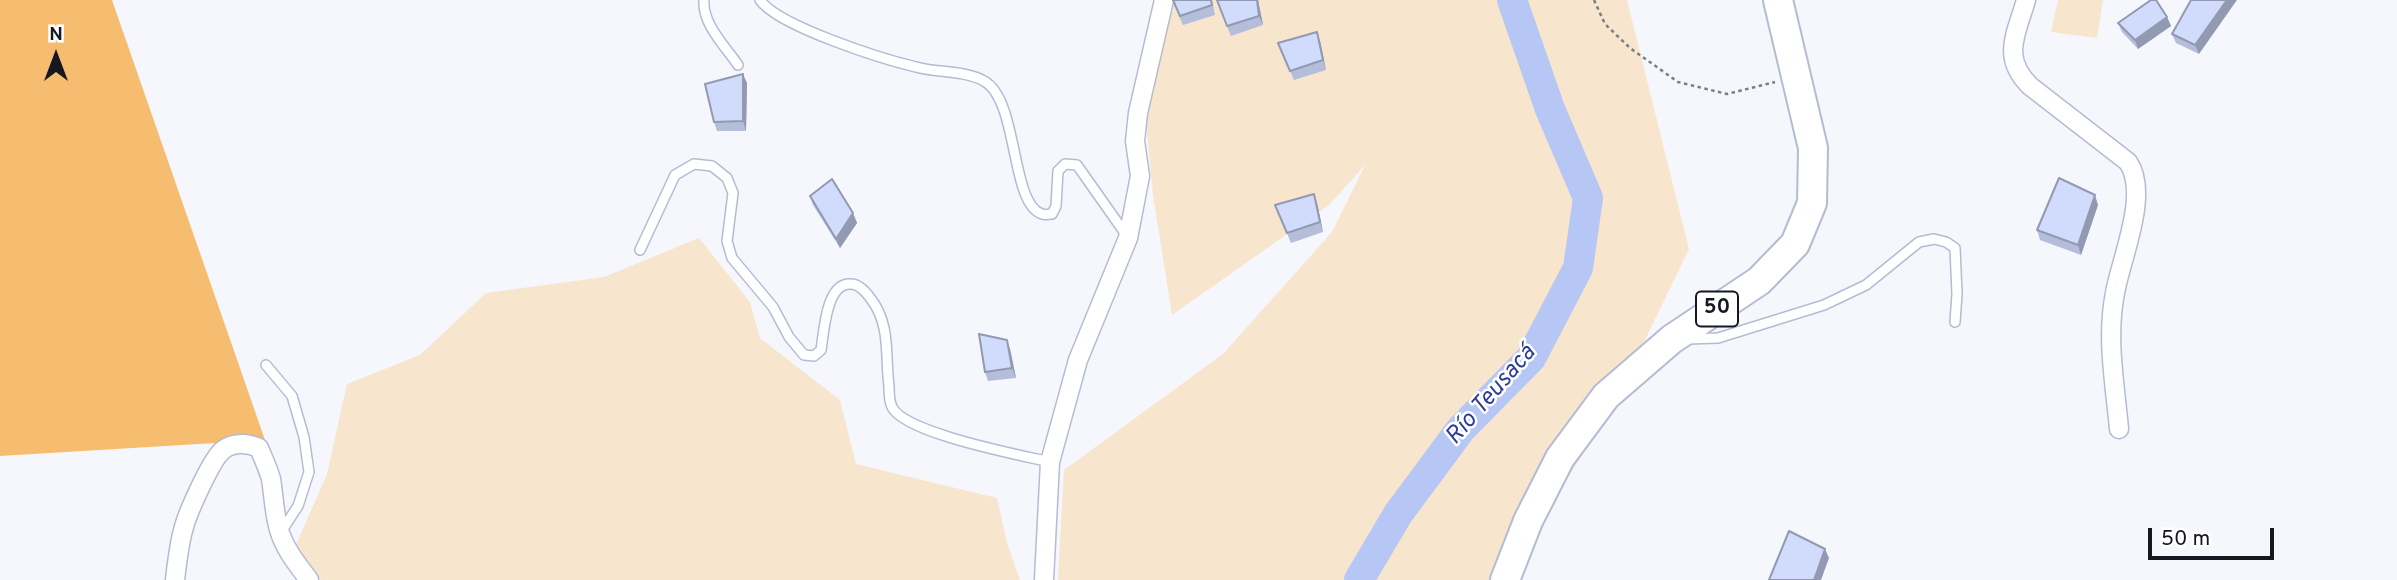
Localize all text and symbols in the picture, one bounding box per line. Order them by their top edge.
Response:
north arrow [21,21,91,91]
text: N [49,23,63,47]
road number: 50 [1696,292,1738,326]
water label: Río Teusacá [1441,340,1543,452]
scale bar [2152,514,2278,558]
text: 50 m [2161,526,2210,553]

